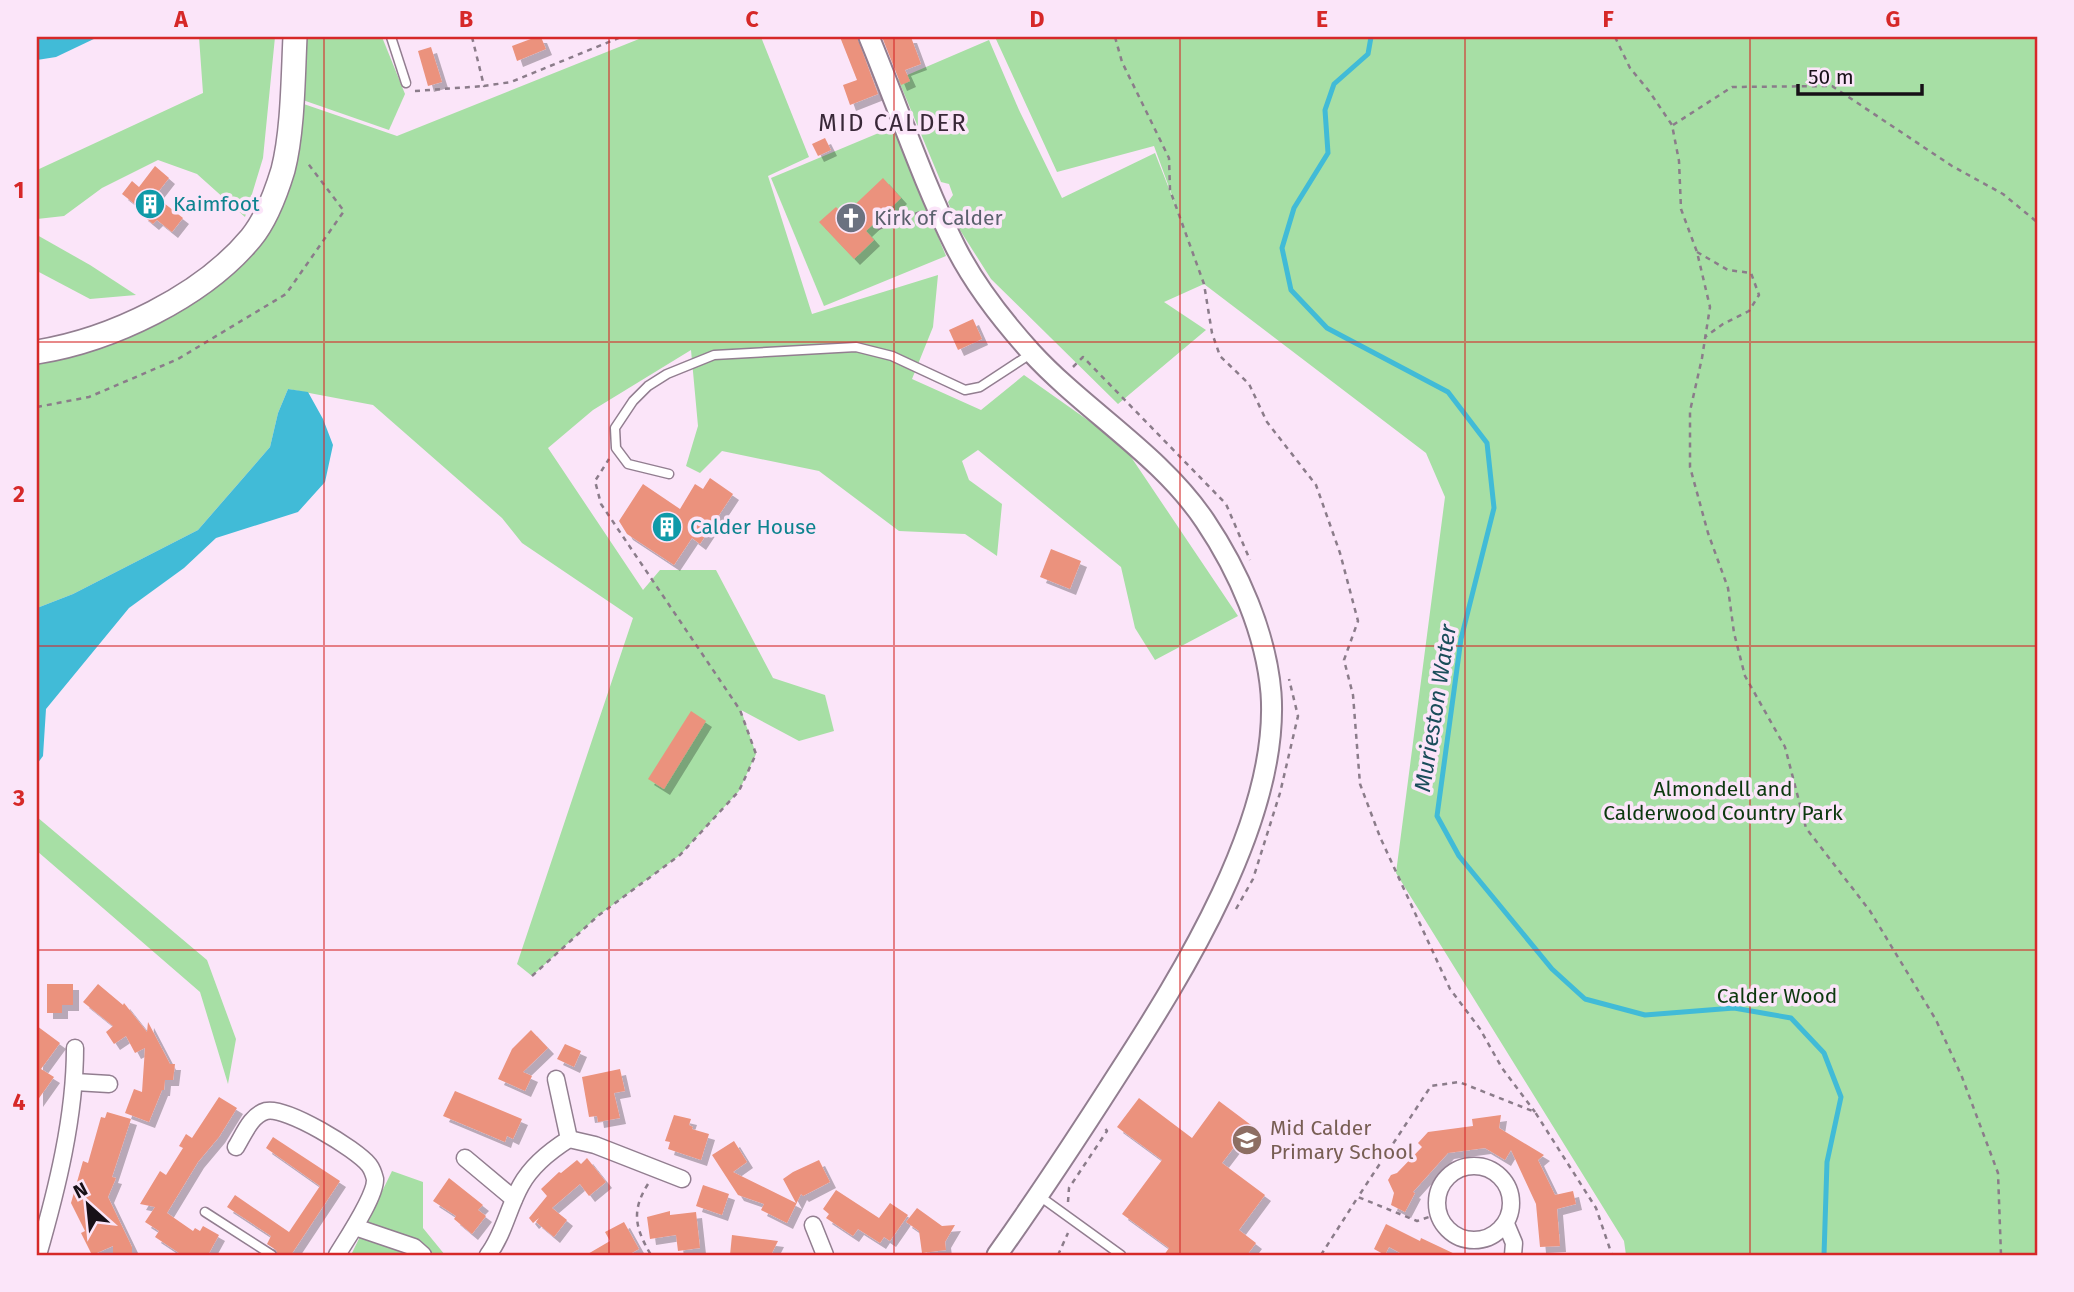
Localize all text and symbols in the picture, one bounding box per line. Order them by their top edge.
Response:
text: A [173,5,188,33]
text: B [459,5,473,33]
text: C [745,5,759,33]
text: D [1030,5,1045,33]
text: E [1316,5,1328,33]
text: F [1602,5,1614,33]
text: G [1886,5,1900,33]
scale bar [1798,52,1922,96]
text: 50 m [1808,64,1854,90]
district label: MID CALDER [818,109,968,137]
text: 1 [14,176,24,204]
building icon: Kaimfoot [133,187,167,221]
place label: Kaimfoot [173,191,260,217]
church icon: Kirk of Calder [834,201,868,235]
place label: Kirk of Calder [874,205,1003,231]
text: 2 [13,480,25,508]
building icon: Calder House [650,510,684,544]
place label: Calder House [690,514,817,540]
water label: Murieston Water [1408,621,1462,794]
park label: Almondell and Calderwood Country Park [1603,776,1843,826]
text: 3 [12,784,25,812]
park label: Calder Wood [1717,983,1837,1009]
text: 4 [13,1088,26,1116]
place label: Mid Calder Primary School [1270,1115,1414,1165]
school or university icon: Mid Calder Primary School [1230,1123,1264,1157]
north arrow [52,1170,122,1240]
text: N [70,1177,91,1203]

